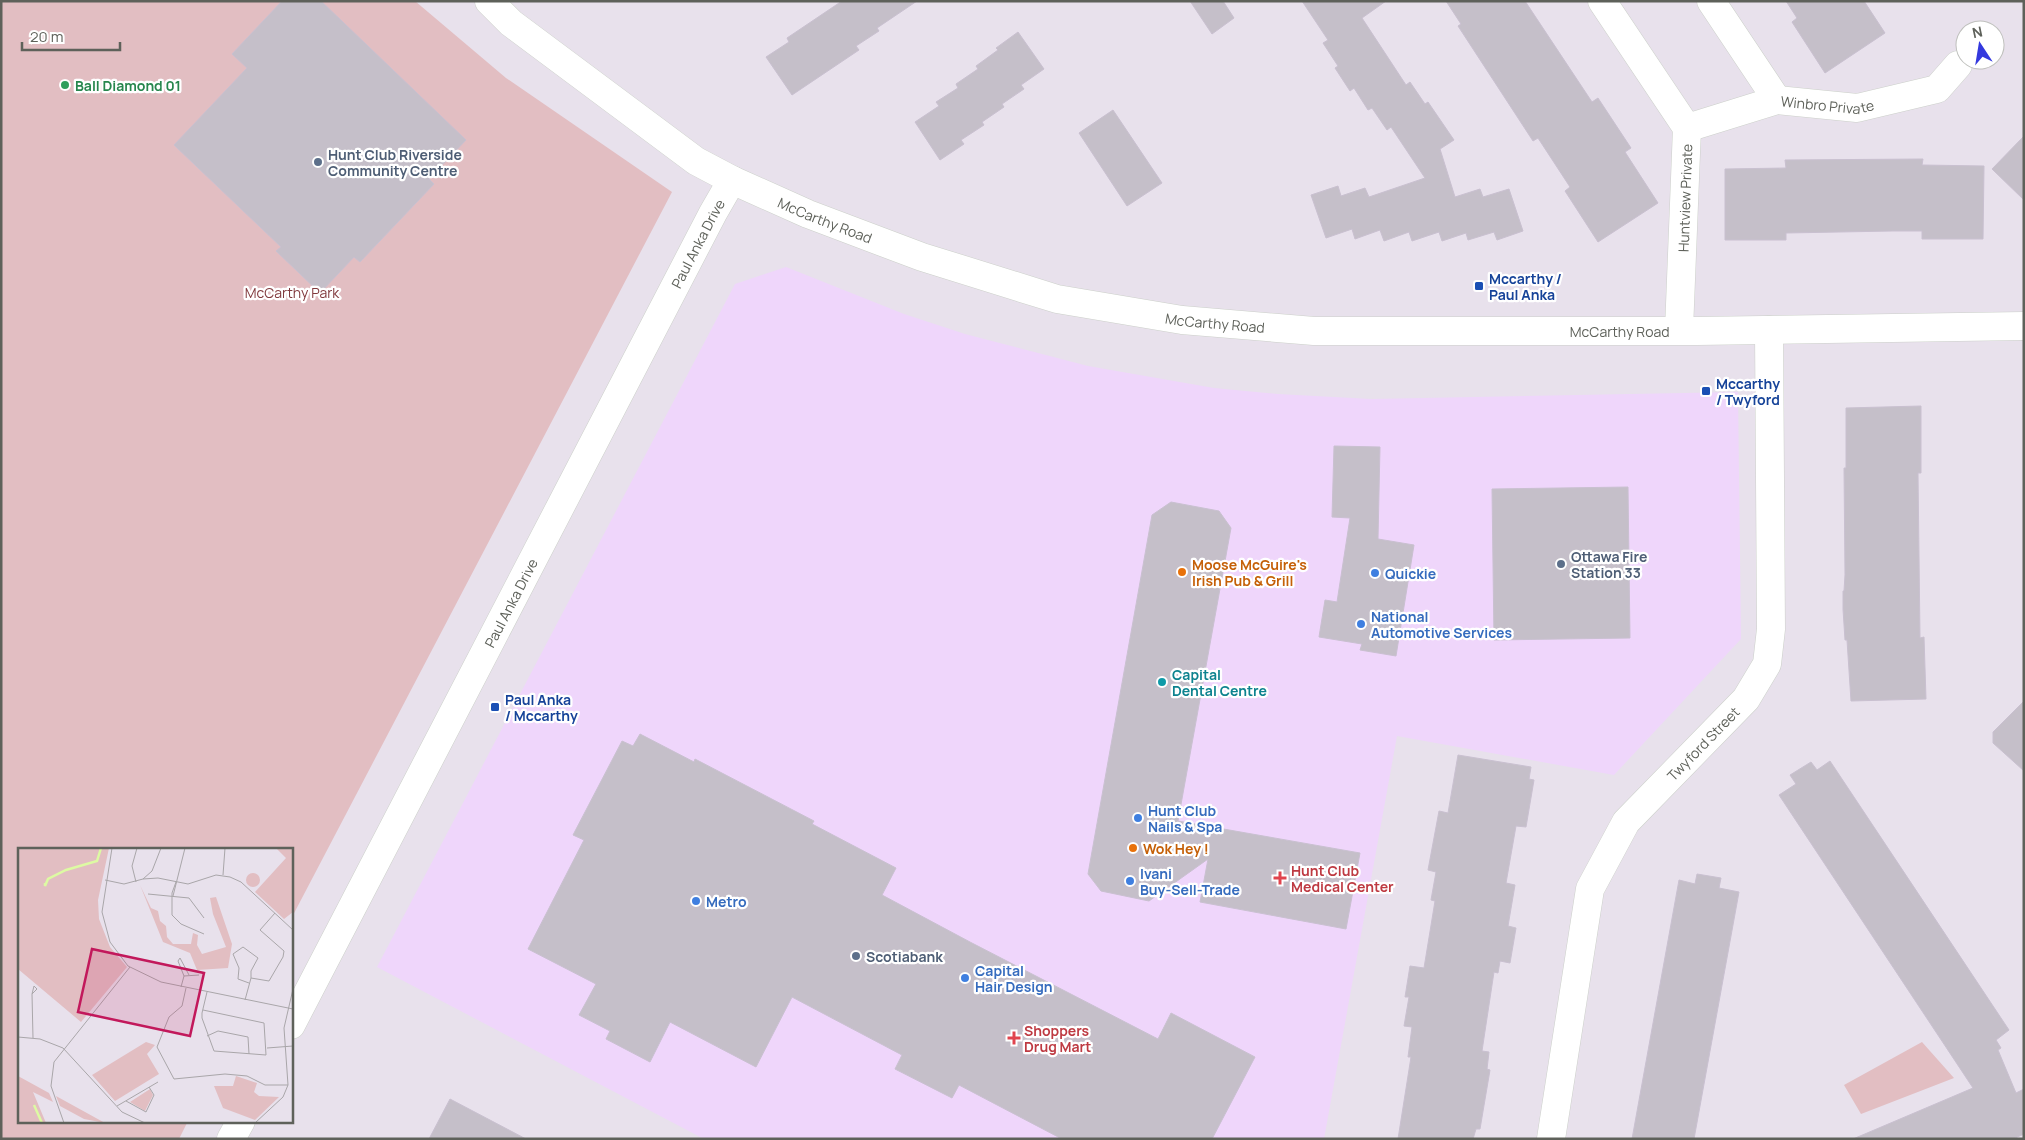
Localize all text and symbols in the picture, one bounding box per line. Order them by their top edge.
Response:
scale bar [22,20,120,52]
north arrow [1955,20,2005,70]
text: N [1970,21,1984,42]
text: 20 m [30,26,63,47]
place label: Ball Diamond 01 [75,76,181,95]
marker: Ball Diamond 01 [59,79,71,91]
street label: Winbro Private [1780,91,1876,118]
street label: Huntview Private [1674,143,1696,253]
place label: Hunt Club Riverside Community Centre [328,145,462,180]
marker: Hunt Club Riverside Community Centre [312,156,324,168]
street label: McCarthy Road [775,192,875,247]
street label: Paul Anka Drive [666,195,729,291]
place label: Mccarthy / Paul Anka [1489,269,1562,304]
marker: Mccarthy / Paul Anka [1473,280,1485,292]
park label: McCarthy Park [245,283,340,302]
street label: McCarthy Road [1164,308,1266,336]
street label: McCarthy Road [1570,322,1670,341]
place label: Mccarthy / Twyford [1716,374,1780,409]
marker: Mccarthy / Twyford [1700,385,1712,397]
place label: Ottawa Fire Station 33 [1571,547,1647,582]
street label: Paul Anka Drive [480,555,542,650]
place label: Moose McGuire's Irish Pub & Grill [1192,555,1307,590]
marker: Ottawa Fire Station 33 [1555,558,1567,570]
place label: Quickie [1385,564,1436,583]
marker: Moose McGuire's Irish Pub & Grill [1176,566,1188,578]
marker: Quickie [1369,567,1381,579]
place label: National Automotive Services [1371,607,1512,642]
marker: National Automotive Services [1355,618,1367,630]
place label: Capital Dental Centre [1172,665,1267,700]
marker: Capital Dental Centre [1156,676,1168,688]
place label: Paul Anka / Mccarthy [505,690,578,725]
marker: Paul Anka / Mccarthy [489,701,501,713]
street label: Twyford Street [1662,702,1743,784]
place label: Hunt Club Nails & Spa [1148,801,1222,836]
marker: Hunt Club Nails & Spa [1132,812,1144,824]
place label: Wok Hey ! [1143,839,1209,858]
marker: Wok Hey ! [1127,842,1139,854]
inset map [18,848,292,1122]
place label: Hunt Club Medical Center [1291,861,1394,896]
place label: Ivani Buy-Sell-Trade [1140,864,1240,899]
marker: Hunt Club Medical Center [1273,871,1287,885]
marker: Ivani Buy-Sell-Trade [1124,875,1136,887]
place label: Metro [706,892,747,911]
marker: Metro [690,895,702,907]
place label: Scotiabank [866,947,943,966]
marker: Scotiabank [850,950,862,962]
place label: Capital Hair Design [975,961,1053,996]
marker: Capital Hair Design [959,972,971,984]
place label: Shoppers Drug Mart [1024,1021,1091,1056]
marker: Shoppers Drug Mart [1008,1032,1020,1044]

